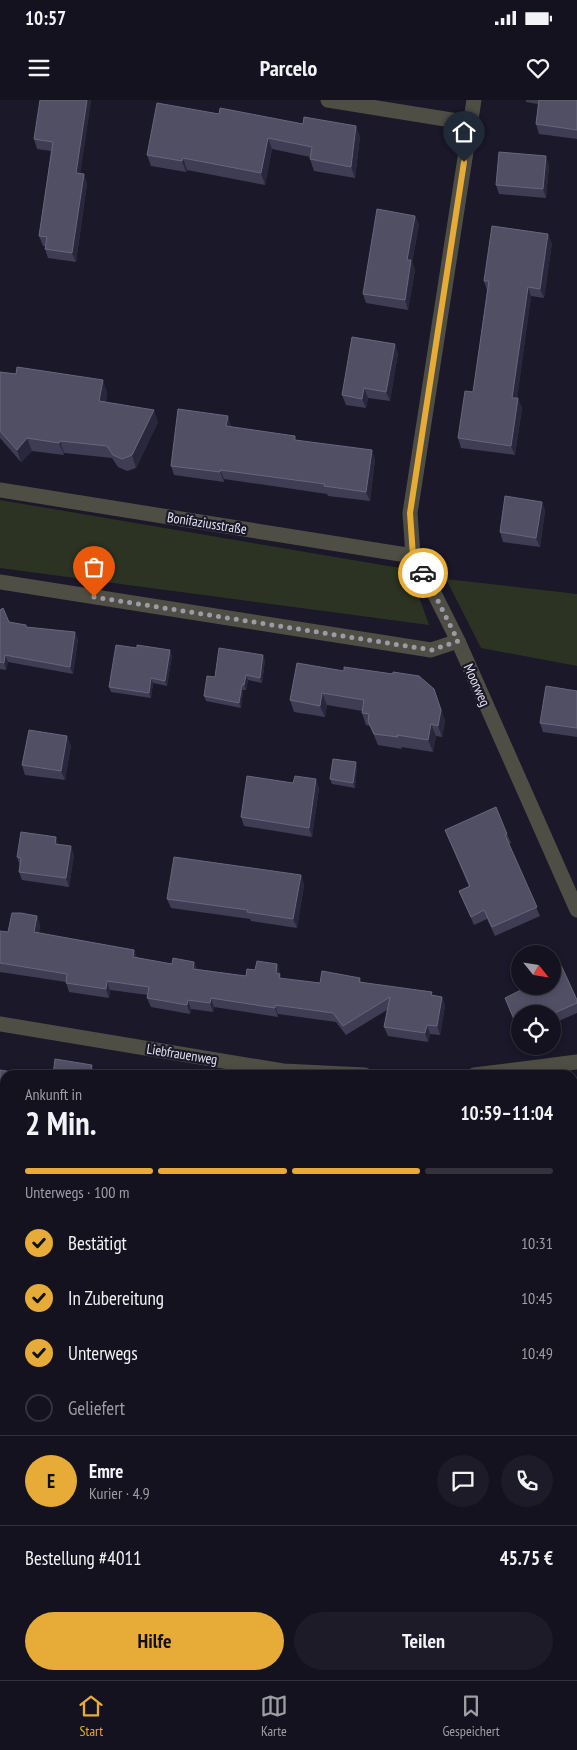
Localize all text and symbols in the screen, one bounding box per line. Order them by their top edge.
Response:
text: 10:57 [25,6,66,30]
icon: menu [25,54,53,82]
text: Parcelo [260,54,317,82]
icon: heart [524,54,552,82]
pin [443,111,485,162]
icon: home [450,118,478,146]
street label: Bonifaziusstraße [166,508,248,538]
pin [73,546,115,597]
courier [398,548,448,598]
icon: bag [80,553,108,581]
icon: car [409,559,437,587]
street label: Moorweg [460,661,494,709]
north arrow [511,945,561,995]
map controls [511,945,561,1055]
button: locate [511,1005,561,1055]
street label: Liebfrauenweg [145,1040,219,1068]
text: Ankunft in [25,1084,82,1104]
text: 10:59–11:04 [460,1101,553,1125]
text: 2 Min. [25,1102,96,1144]
text: Unterwegs · 100 m [25,1182,129,1202]
icon: check [25,1229,53,1257]
text: Bestätigt [68,1231,127,1255]
text: 10:31 [521,1233,553,1253]
icon: check [25,1284,53,1312]
text: In Zubereitung [68,1286,164,1310]
text: 10:45 [521,1288,553,1308]
icon: check [25,1339,53,1367]
text: Unterwegs [68,1341,138,1365]
text: 10:49 [521,1343,553,1363]
text: Geliefert [68,1396,125,1420]
button: chat [437,1455,489,1507]
button: phone [501,1455,553,1507]
text: Emre [89,1459,123,1483]
text: E [47,1469,55,1493]
text: Kurier · 4.9 [89,1483,150,1503]
text: Bestellung #4011 [25,1546,142,1570]
text: 45.75 € [500,1546,553,1570]
button: Hilfe [25,1612,284,1670]
button: Teilen [294,1612,553,1670]
tab: Start [77,1692,105,1740]
tab: Karte [260,1692,288,1740]
tab: Gespeichert [442,1692,500,1740]

